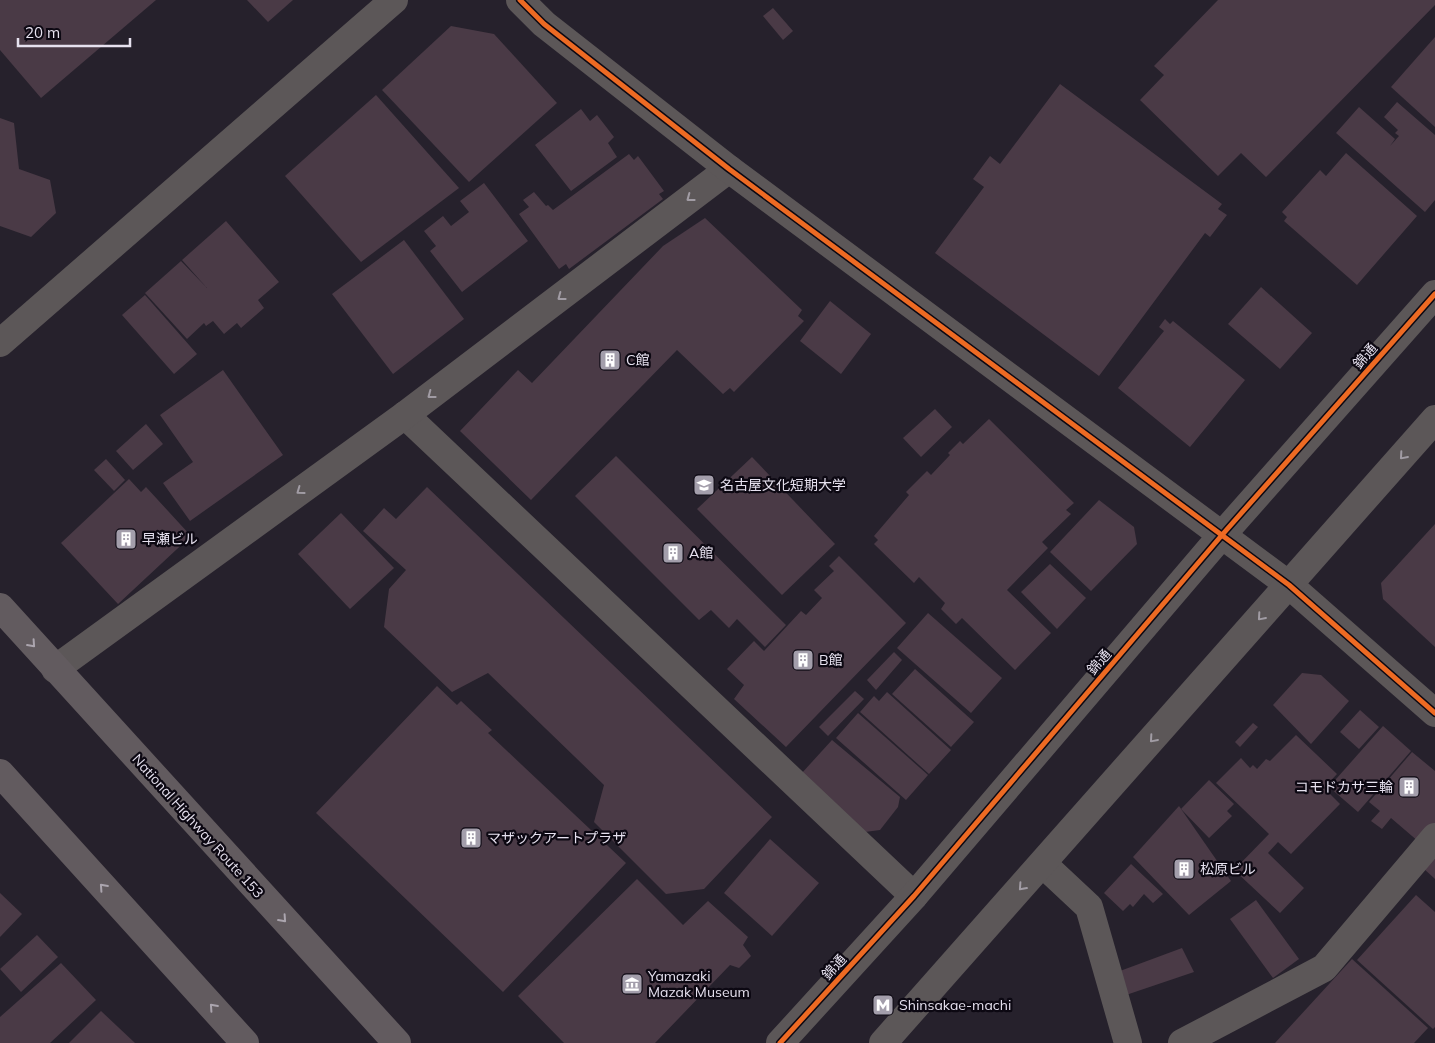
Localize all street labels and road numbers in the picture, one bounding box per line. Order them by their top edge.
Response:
street label: 錦通 [1349,340,1381,372]
street label: 錦通 [1083,646,1115,678]
street label: National Highway Route 153 [129,750,267,902]
street label: 錦通 [818,951,850,983]

